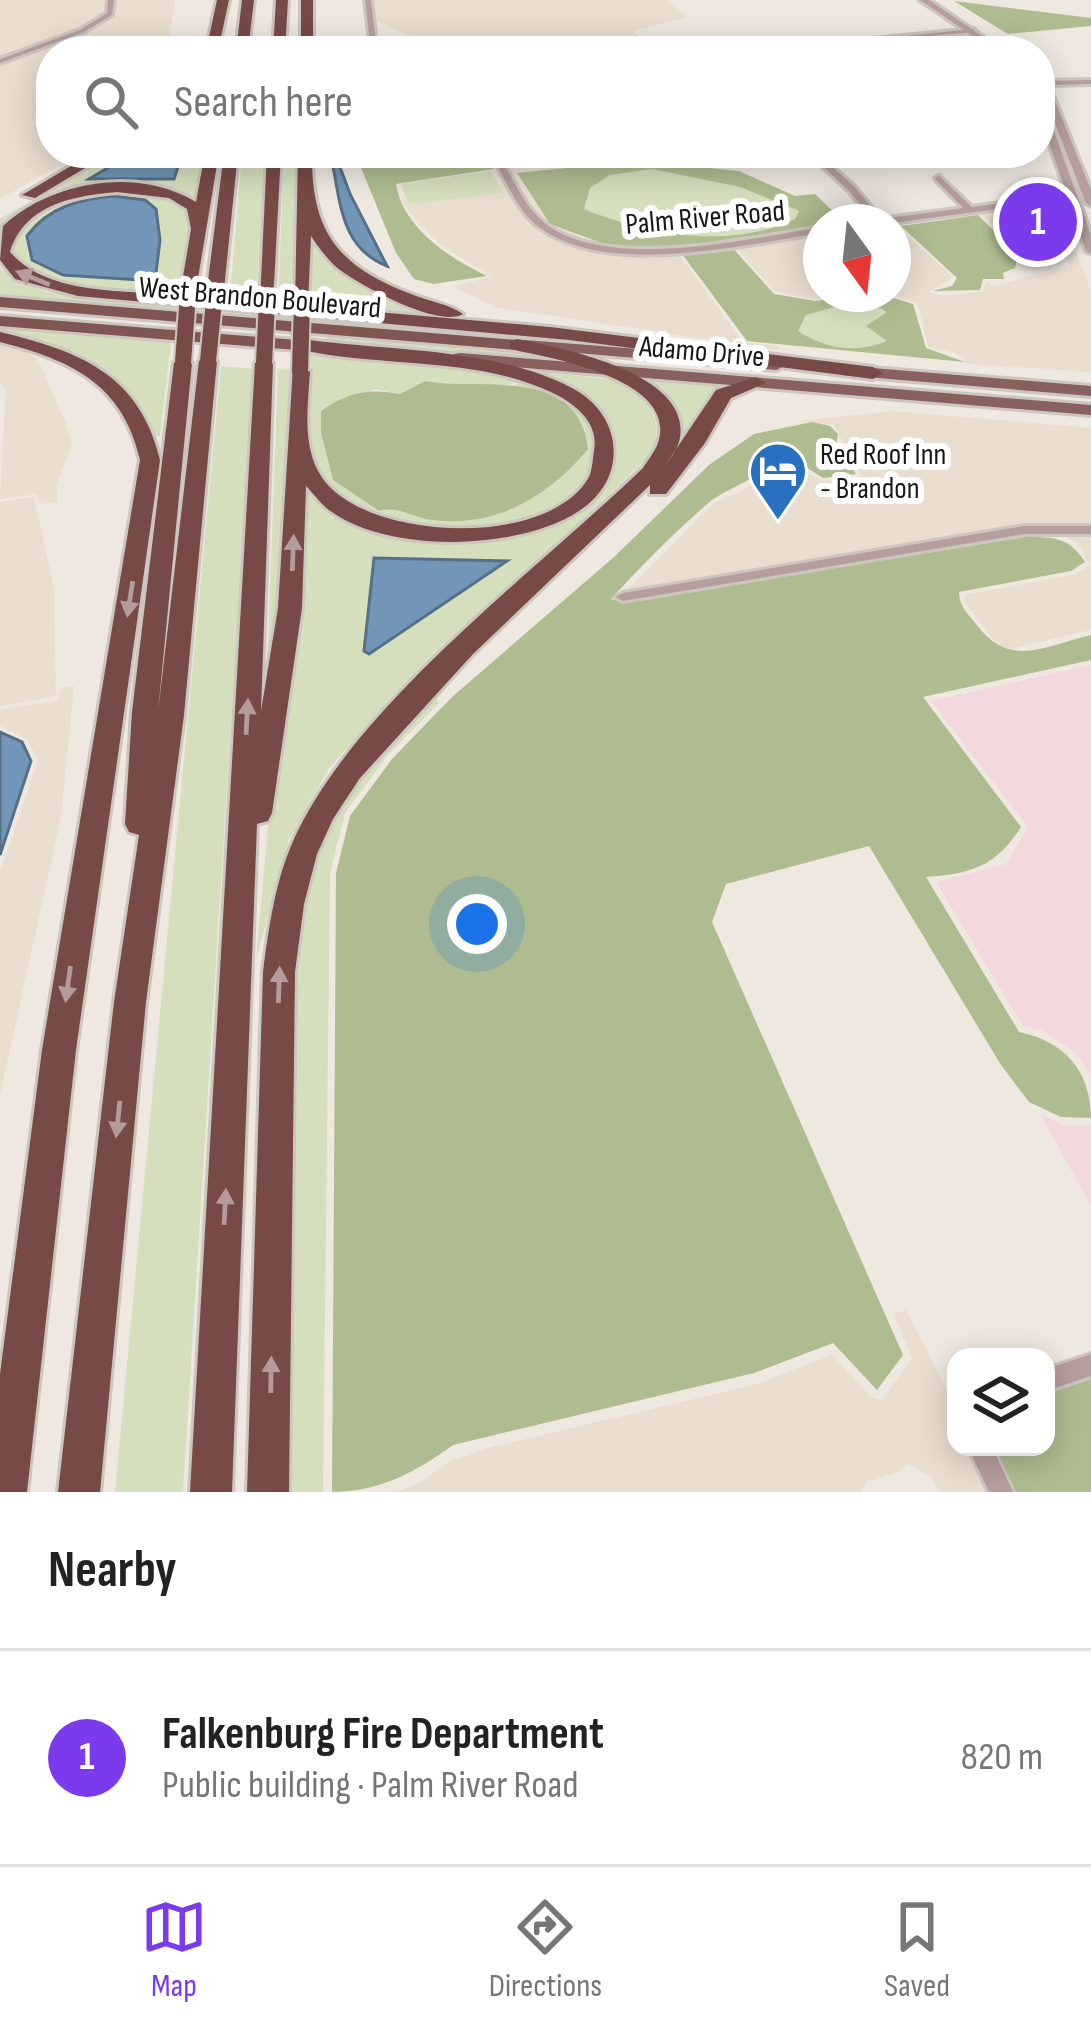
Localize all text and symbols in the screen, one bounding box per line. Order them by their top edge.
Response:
search box [36,36,1055,168]
icon: search [78,69,144,135]
text: Search here [174,75,353,130]
pin: 1 [999,177,1077,267]
street label: Palm River Road [624,193,786,243]
north arrow [803,204,911,312]
one-way arrow [15,268,51,287]
street label: West Brandon Boulevard [137,269,383,327]
street label: Adamo Drive [637,329,766,375]
place label: Red Roof Inn - Brandon [820,437,946,507]
hotel icon: Red Roof Inn - Brandon [747,440,809,522]
one-way arrow [284,533,303,571]
one-way arrow [120,580,138,618]
one-way arrow [238,697,257,735]
your location [447,894,507,954]
one-way arrow [270,965,289,1003]
one-way arrow [59,966,78,1003]
one-way arrow [108,1101,127,1138]
one-way arrow [216,1187,235,1225]
map controls [947,1348,1055,1456]
button: layers [947,1348,1055,1456]
one-way arrow [261,1355,280,1393]
text: Nearby [48,1540,177,1601]
text: Falkenburg Fire Department [162,1707,604,1762]
text: 1 [79,1734,95,1781]
text: 820 m [961,1734,1043,1781]
text: Public building · Palm River Road [162,1762,579,1809]
tab: Map [141,1894,207,2006]
tab: Directions [489,1894,602,2006]
tab: Saved [884,1894,950,2006]

